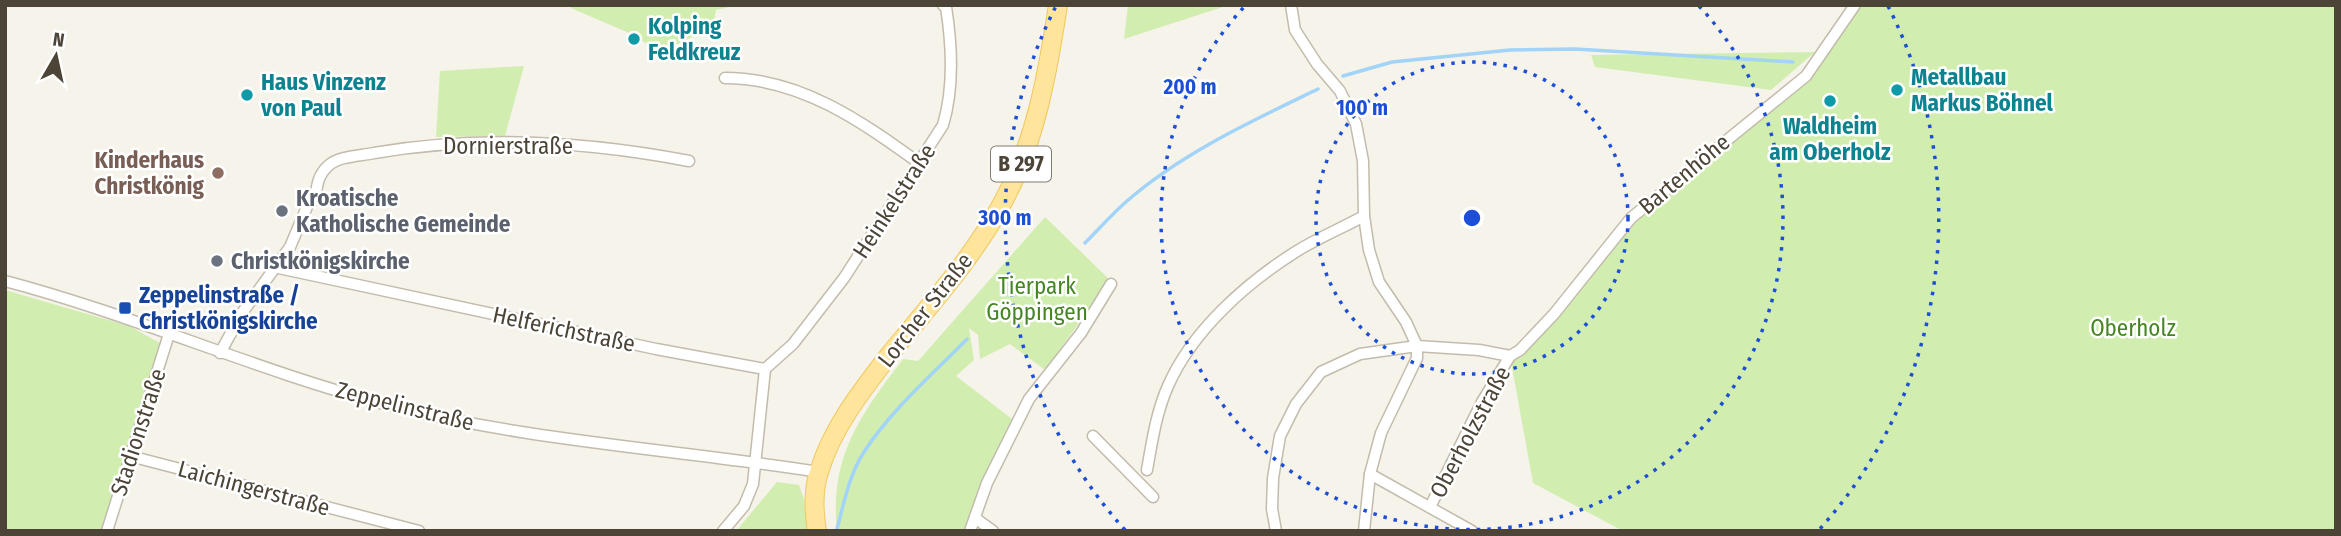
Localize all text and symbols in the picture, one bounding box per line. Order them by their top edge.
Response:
place label: Kolping Feldkreuz [648,12,741,66]
north arrow [21,21,91,91]
text: N [51,27,66,52]
marker: Kolping Feldkreuz [626,31,642,47]
place label: Metallbau Markus Böhnel [1911,63,2054,117]
place label: Haus Vinzenz von Paul [260,68,386,122]
text: 200 m [1162,74,1217,100]
marker: Metallbau Markus Böhnel [1889,82,1905,98]
marker: Haus Vinzenz von Paul [239,87,255,103]
marker: Waldheim am Oberholz [1822,93,1838,109]
text: 100 m [1336,95,1388,121]
place label: Waldheim am Oberholz [1769,112,1891,166]
street label: Bartenhöhe [1633,128,1735,220]
street label: Dornierstraße [443,132,573,160]
street label: Heinkelstraße [847,139,941,263]
place label: Kinderhaus Christkönig [94,146,205,200]
road number: B 297 [991,146,1051,182]
marker: Kinderhaus Christkönig [210,165,226,181]
place label: Kroatische Katholische Gemeinde [296,184,511,238]
marker: Kroatische Katholische Gemeinde [274,203,290,219]
text: 300 m [977,205,1032,231]
centre of rings [1460,206,1484,230]
place label: Christkönigskirche [231,247,410,275]
street label: Lorcher Straße [872,247,978,373]
marker: Christkönigskirche [209,253,225,269]
park label: Tierpark Göppingen [986,272,1088,326]
place label: Zeppelinstraße / Christkönigskirche [139,281,318,335]
marker: Zeppelinstraße / Christkönigskirche [117,300,133,316]
street label: Helferichstraße [490,300,638,358]
park label: Oberholz [2090,314,2176,342]
street label: Oberholzstraße [1424,361,1516,503]
street label: Stadionstraße [104,365,172,499]
street label: Zeppelinstraße [333,375,477,437]
street label: Laichingerstraße [175,454,333,522]

